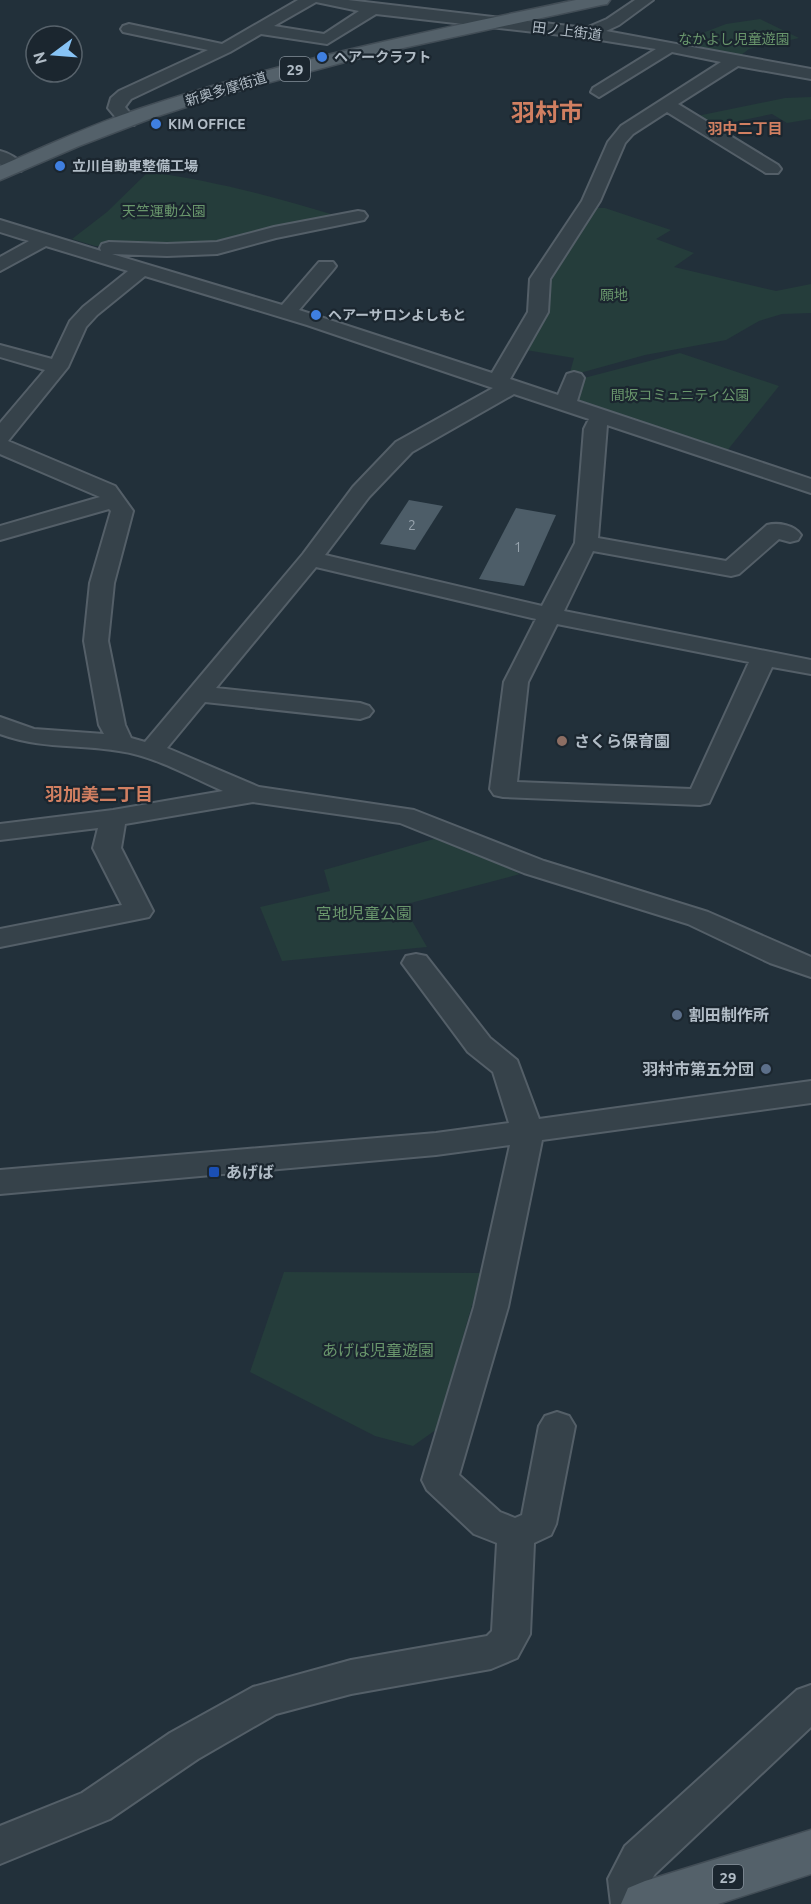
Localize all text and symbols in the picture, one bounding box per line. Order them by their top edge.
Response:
street label: 田ノ上街道 [531,19,603,43]
north arrow [24,24,84,84]
park label: なかよし児童遊園 [678,31,790,47]
place label: ヘアークラフト [334,49,431,65]
text: N [29,50,50,66]
marker: ヘアークラフト [315,50,329,64]
road number: 29 [280,57,310,81]
street label: 新奥多摩街道 [183,69,269,109]
district label: 羽村市 [511,99,583,126]
place label: KIM OFFICE [168,116,246,132]
marker: KIM OFFICE [149,117,163,131]
district label: 羽中二丁目 [707,120,783,137]
place label: 立川自動車整備工場 [72,158,198,174]
marker: 立川自動車整備工場 [53,159,67,173]
park label: 天竺運動公園 [122,203,206,219]
park label: 願地 [600,287,628,303]
place label: ヘアーサロンよしもと [328,307,467,323]
marker: ヘアーサロンよしもと [309,308,323,322]
park label: 間坂コミュニティ公園 [610,387,750,403]
house number: 2 [408,517,416,533]
house number: 1 [514,539,522,555]
place label: さくら保育園 [574,732,670,750]
marker: さくら保育園 [555,734,569,748]
district label: 羽加美二丁目 [45,784,153,804]
park label: 宮地児童公園 [316,904,412,922]
place label: 割田制作所 [689,1006,769,1024]
marker: 割田制作所 [670,1008,684,1022]
place label: 羽村市第五分団 [642,1060,754,1078]
marker: 羽村市第五分団 [759,1062,773,1076]
place label: あげば [226,1163,274,1181]
marker: あげば [207,1165,221,1179]
park label: あげば児童遊園 [322,1341,434,1359]
road number: 29 [713,1865,743,1889]

